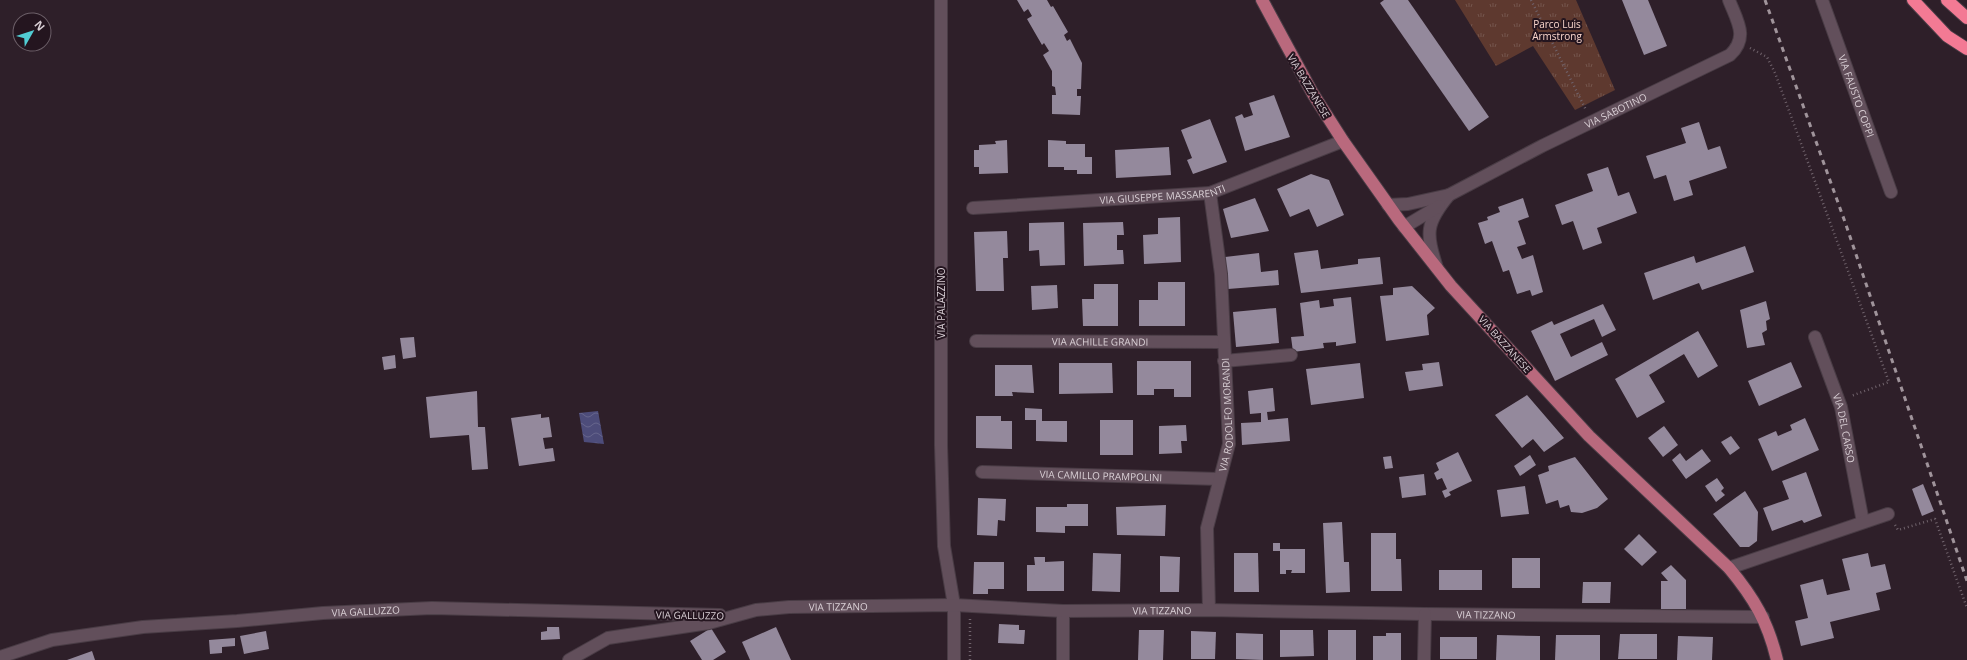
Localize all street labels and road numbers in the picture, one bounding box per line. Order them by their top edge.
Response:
street label: VIA BAZZANESE [1284,51,1334,121]
street label: VIA FAUSTO COPPI [1835,53,1878,139]
street label: VIA SABOTINO [1582,89,1649,131]
street label: VIA GIUSEPPE MASSARENTI [1099,181,1227,207]
street label: VIA PALAZZINO [934,267,948,339]
street label: VIA BAZZANESE [1476,312,1534,376]
street label: VIA ACHILLE GRANDI [1052,334,1148,349]
street label: VIA RODOLFO MORANDI [1215,357,1237,473]
street label: VIA DEL CARSO [1830,392,1859,464]
street label: VIA CAMILLO PRAMPOLINI [1039,467,1162,484]
street label: VIA TIZZANO [809,599,868,614]
street label: VIA GALLUZZO [331,602,400,620]
street label: VIA TIZZANO [1132,603,1192,618]
street label: VIA GALLUZZO [656,607,724,623]
street label: VIA TIZZANO [1456,607,1516,622]

